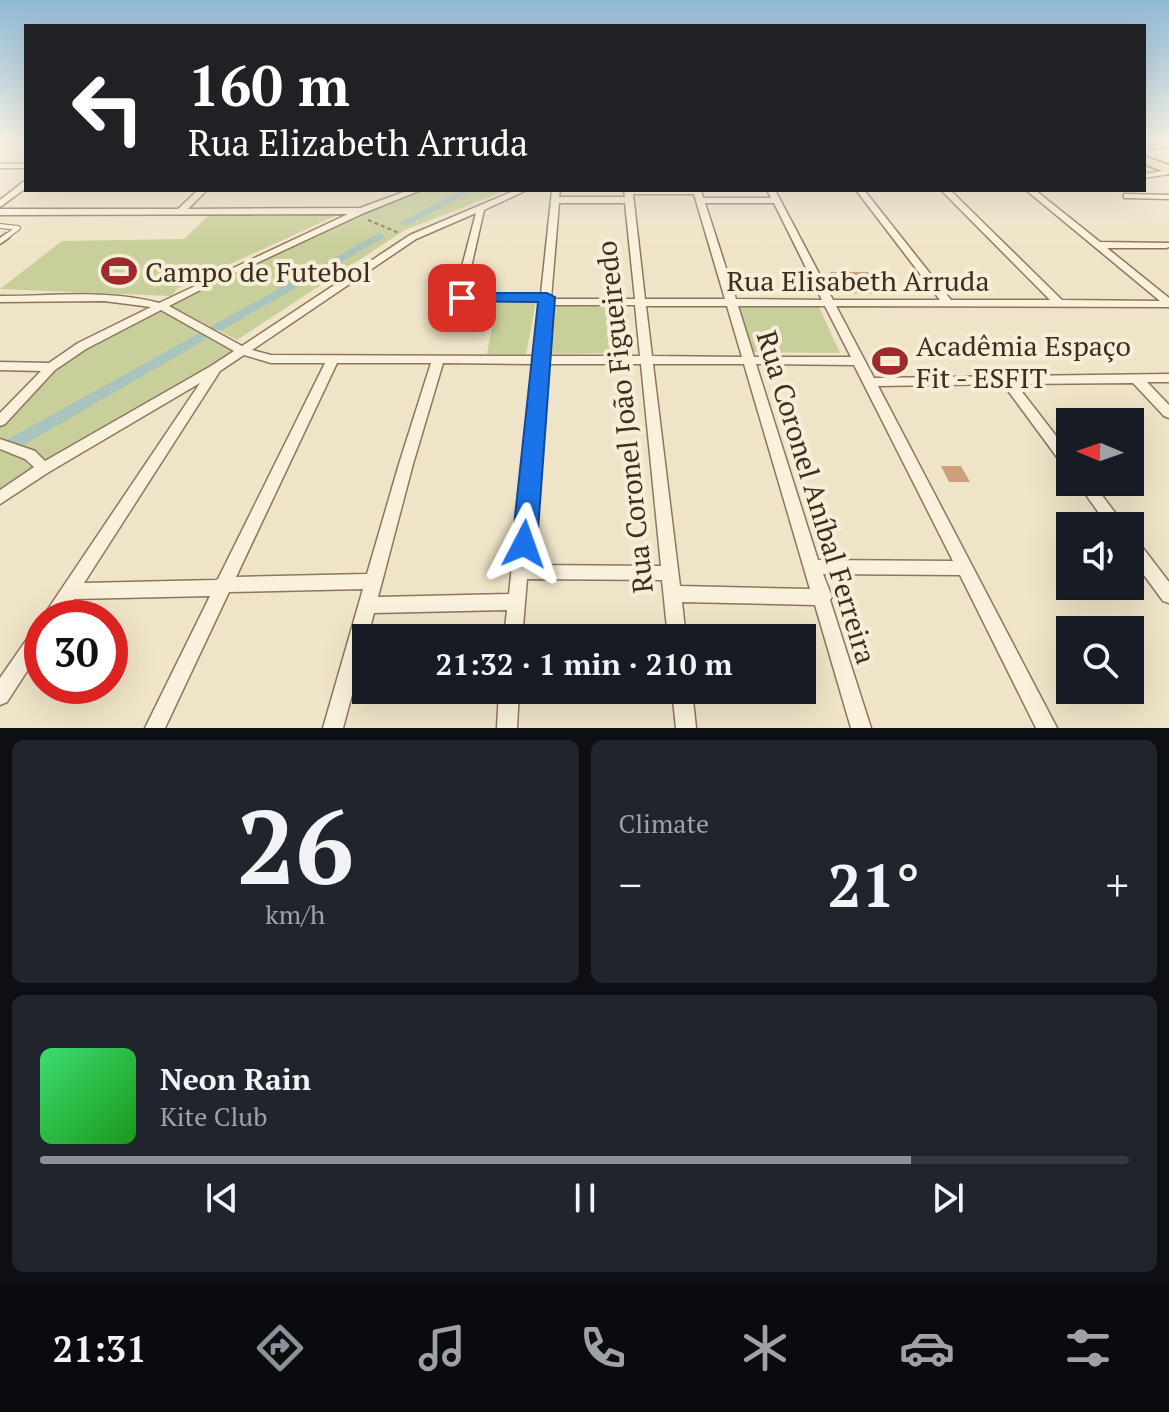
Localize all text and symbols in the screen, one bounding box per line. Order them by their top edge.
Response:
text: 160 m [188,48,350,122]
icon: left [56,56,160,160]
text: Rua Elizabeth Arruda [188,119,528,166]
street label: Rua Coronel João Figueiredo [587,239,661,595]
sports icon: Campo de Futebol [100,252,138,290]
place label: Campo de Futebol [145,253,371,290]
street label: Rua Elisabeth Arruda [726,262,990,299]
pin [428,264,496,332]
icon: arrive [440,276,484,320]
street label: Rua Coronel Aníbal Ferreira [749,326,885,668]
place label: Acadêmia Espaço Fit - ESFIT [916,327,1131,396]
sports icon: Acadêmia Espaço Fit - ESFIT [871,342,909,380]
north arrow [1056,408,1144,496]
map controls [1056,408,1144,704]
position arrow [482,502,566,586]
button: sound [1056,512,1144,600]
speed limit sign: 30 [24,600,128,704]
button: search [1056,616,1144,704]
text: 21:32 · 1 min · 210 m [436,644,732,684]
text: 26 [236,776,354,914]
text: Climate [619,806,709,840]
text: 21° [827,845,920,924]
text: − [619,855,642,914]
text: + [1106,855,1129,914]
text: km/h [265,897,325,931]
text: Neon Rain [160,1059,311,1099]
text: Kite Club [160,1099,267,1133]
icon: previous [200,1176,244,1220]
icon: pause [563,1176,607,1220]
icon: next [926,1176,970,1220]
icon: directions [252,1320,308,1376]
icon: music [414,1320,470,1376]
icon: phone [575,1320,631,1376]
icon: climate [737,1320,793,1376]
icon: car [899,1320,955,1376]
icon: filters [1060,1320,1116,1376]
text: 21:31 [53,1325,147,1372]

